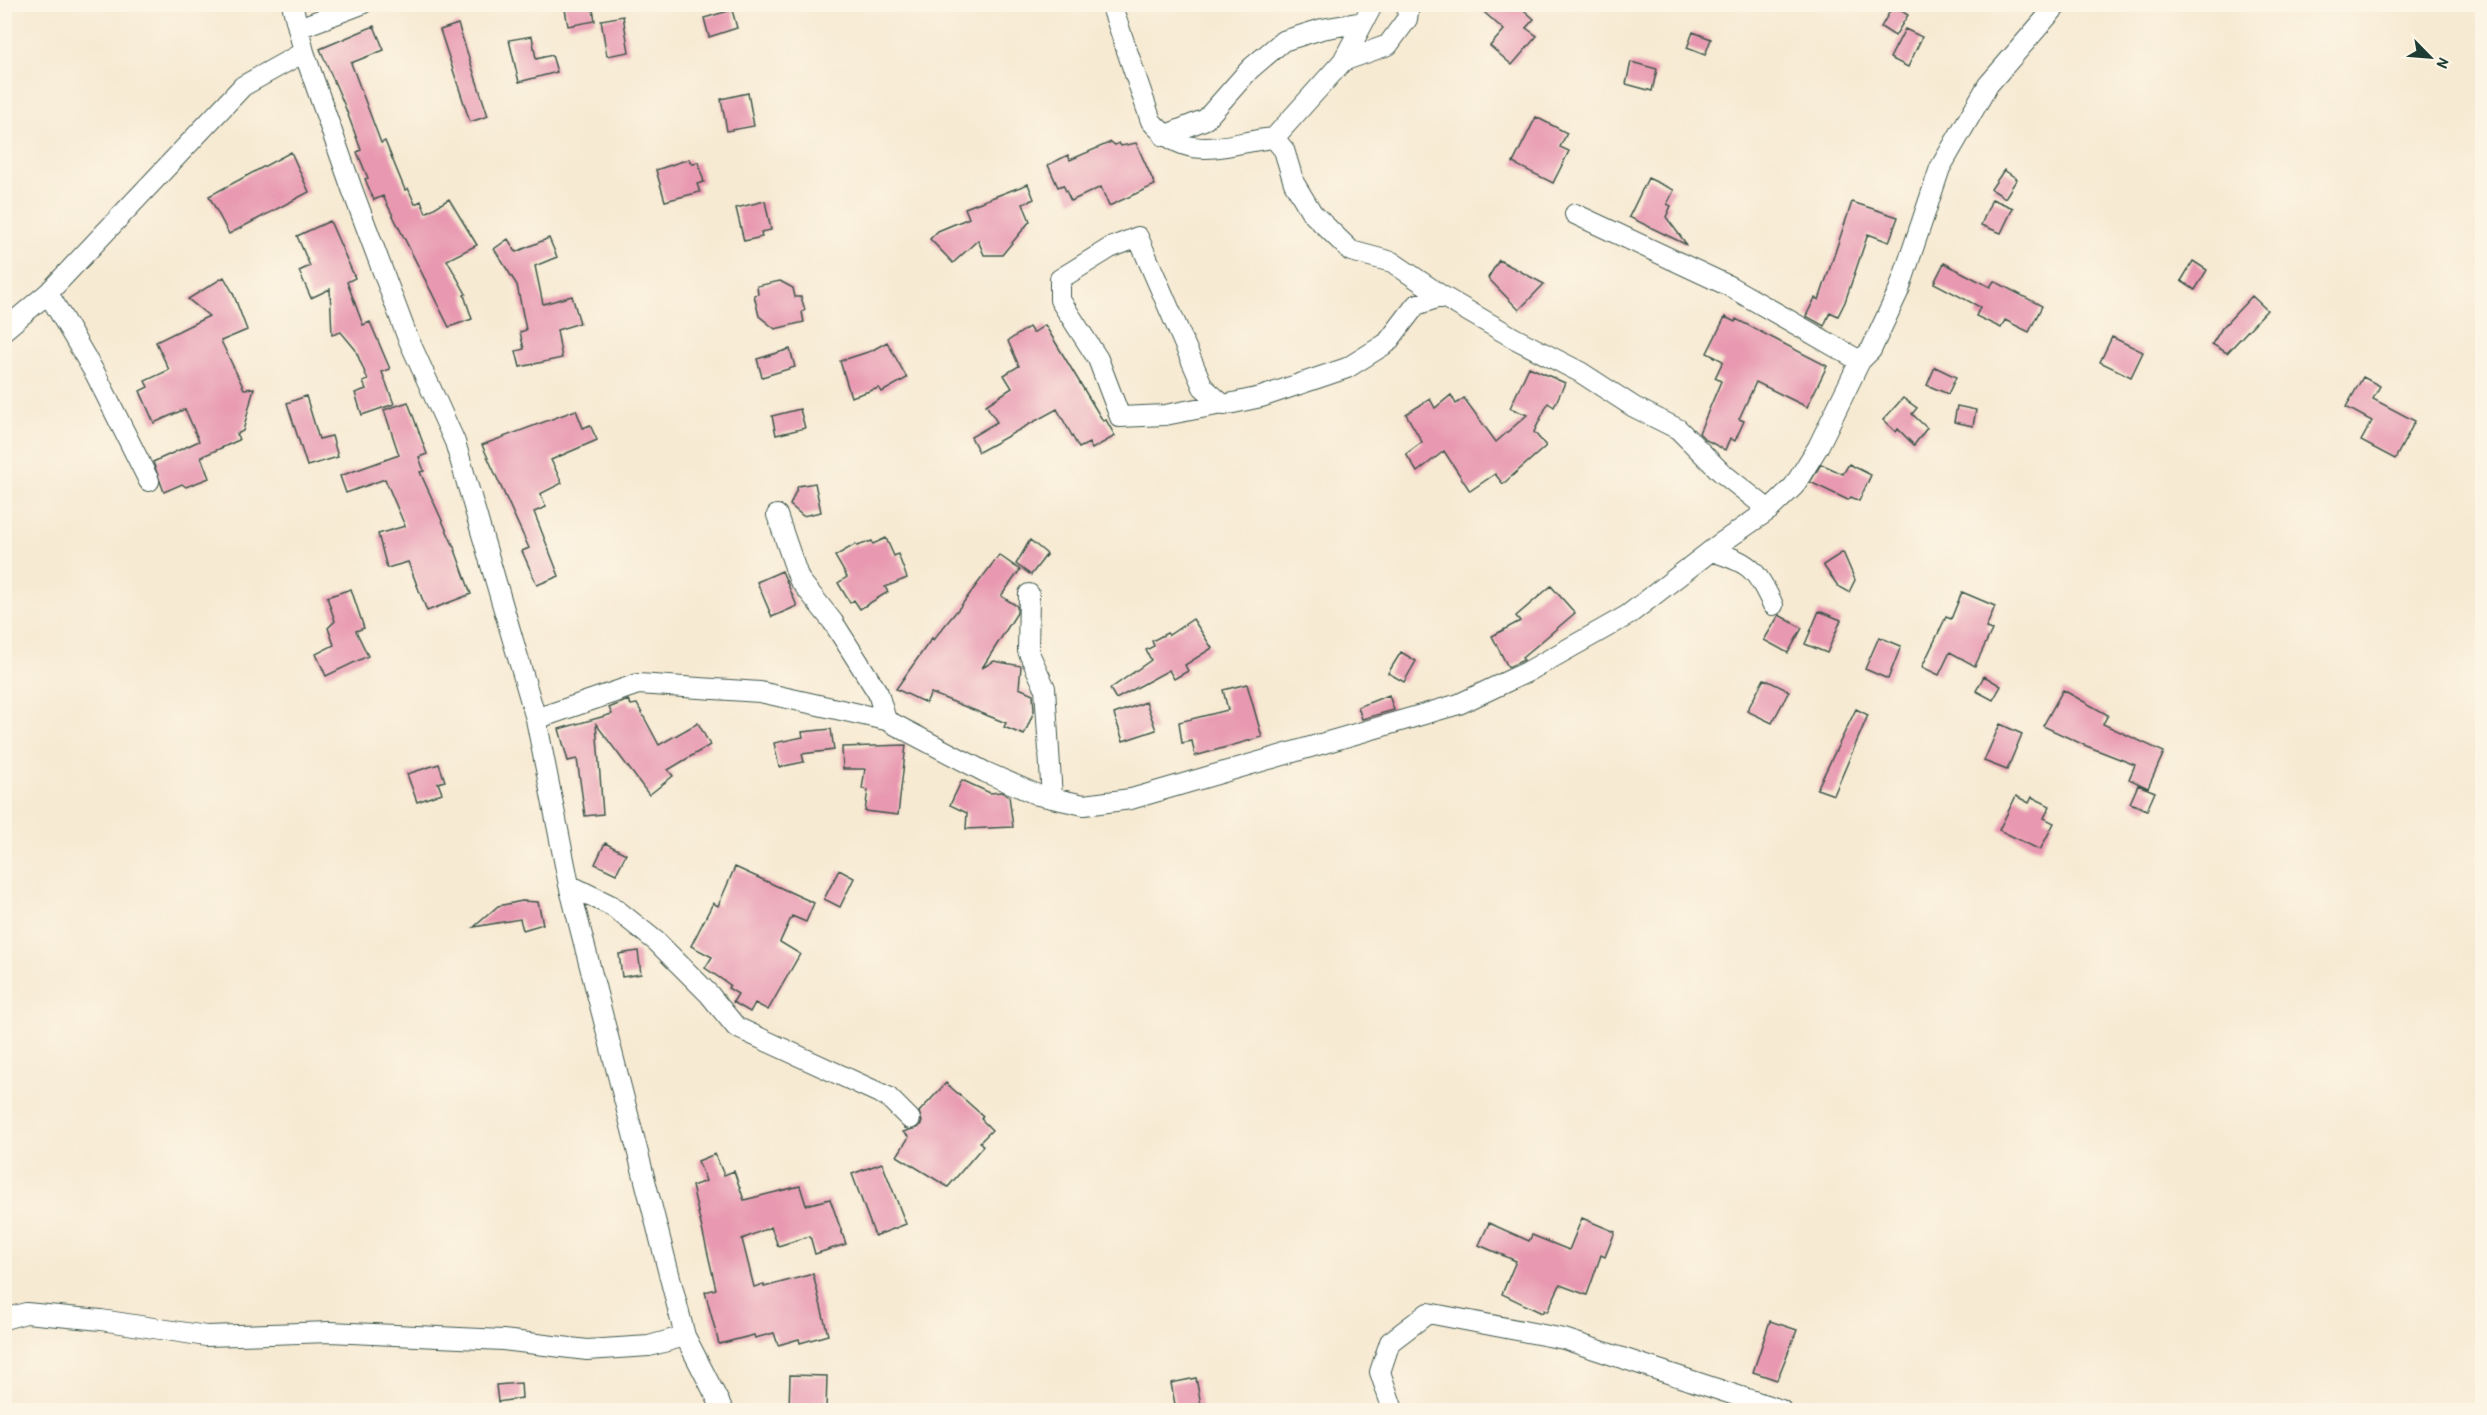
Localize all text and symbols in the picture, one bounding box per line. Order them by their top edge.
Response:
north arrow [2400,27,2460,87]
text: N [2432,55,2455,72]

